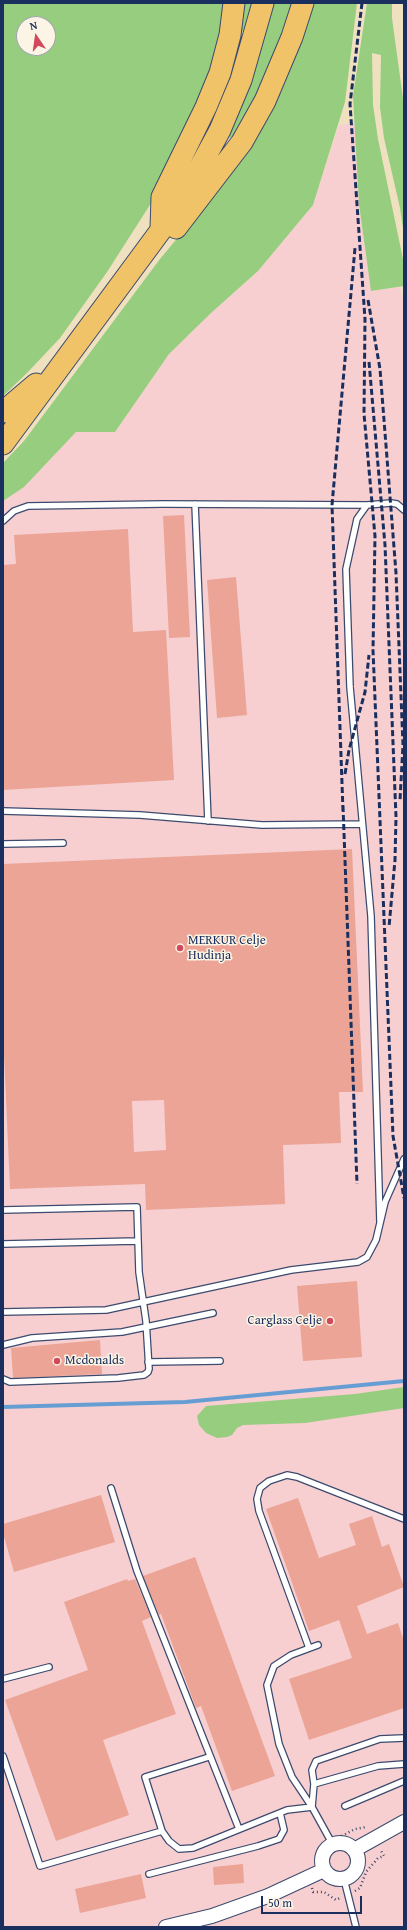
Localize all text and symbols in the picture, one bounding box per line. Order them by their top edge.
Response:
north arrow [16,16,56,56]
text: N [28,17,39,34]
place label: MERKUR Celje Hudinja [188,933,266,964]
marker: MERKUR Celje Hudinja [175,943,185,953]
place label: Carglass Celje [248,1313,322,1329]
marker: Carglass Celje [325,1316,335,1326]
place label: Mcdonalds [65,1353,124,1369]
marker: Mcdonalds [52,1356,62,1366]
scale bar [263,1888,364,1914]
text: 50 m [268,1894,292,1911]

